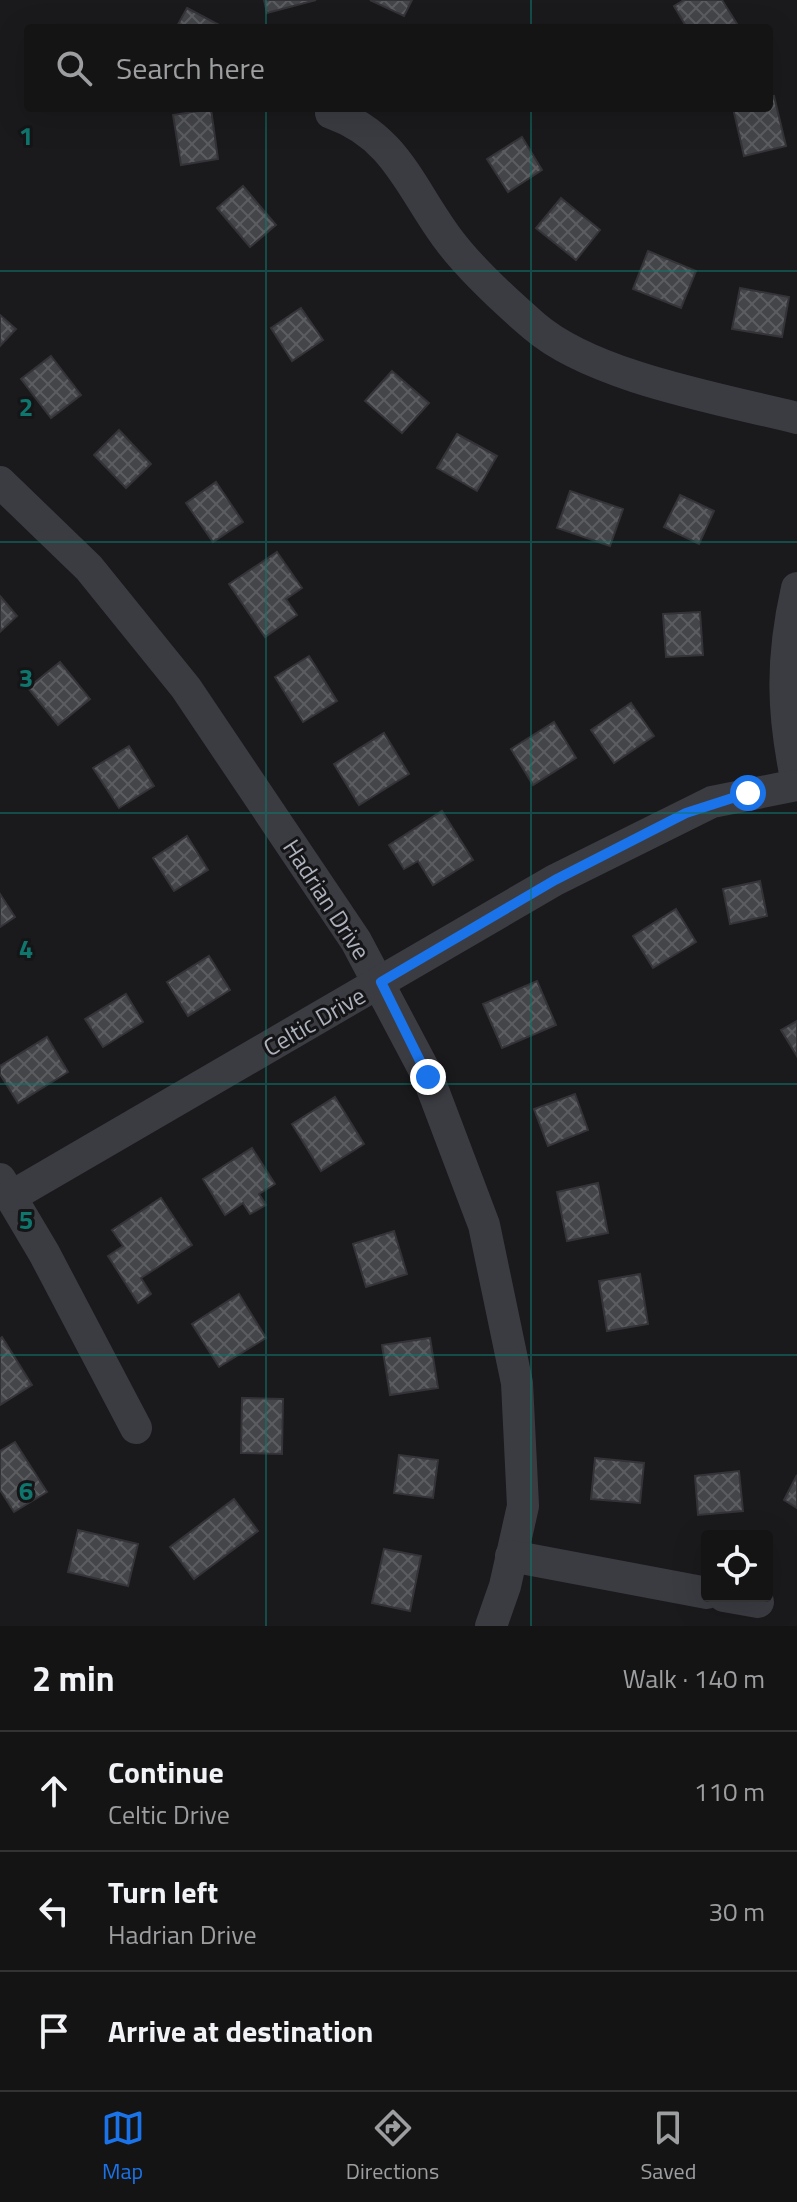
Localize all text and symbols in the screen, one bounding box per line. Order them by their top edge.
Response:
search box [24,24,773,112]
text: Search here [116,45,265,91]
icon: search [52,46,96,90]
text: 1 [19,116,33,155]
text: 2 [19,387,33,426]
text: 3 [19,658,33,697]
route start [730,775,766,811]
street label: Hadrian Drive [275,832,379,966]
text: 4 [19,929,33,968]
street label: Celtic Drive [256,977,372,1065]
route end [410,1059,446,1095]
text: 5 [19,1200,33,1239]
text: 6 [19,1471,33,1510]
map controls [701,1530,773,1602]
button: locate [701,1530,773,1602]
text: 2 min [32,1652,115,1704]
text: Walk · 140 m [623,1659,765,1698]
text: Continue [108,1749,224,1795]
icon: ahead [32,1769,76,1813]
text: 110 m [694,1772,765,1811]
text: Celtic Drive [108,1795,230,1834]
text: Turn left [108,1869,218,1915]
icon: left [32,1889,76,1933]
text: 30 m [708,1892,765,1931]
text: Hadrian Drive [108,1915,257,1954]
text: Arrive at destination [108,2008,373,2054]
icon: arrive [32,2009,76,2053]
tab: Map [101,2106,145,2188]
tab: Directions [346,2106,439,2188]
tab: Saved [640,2106,696,2188]

